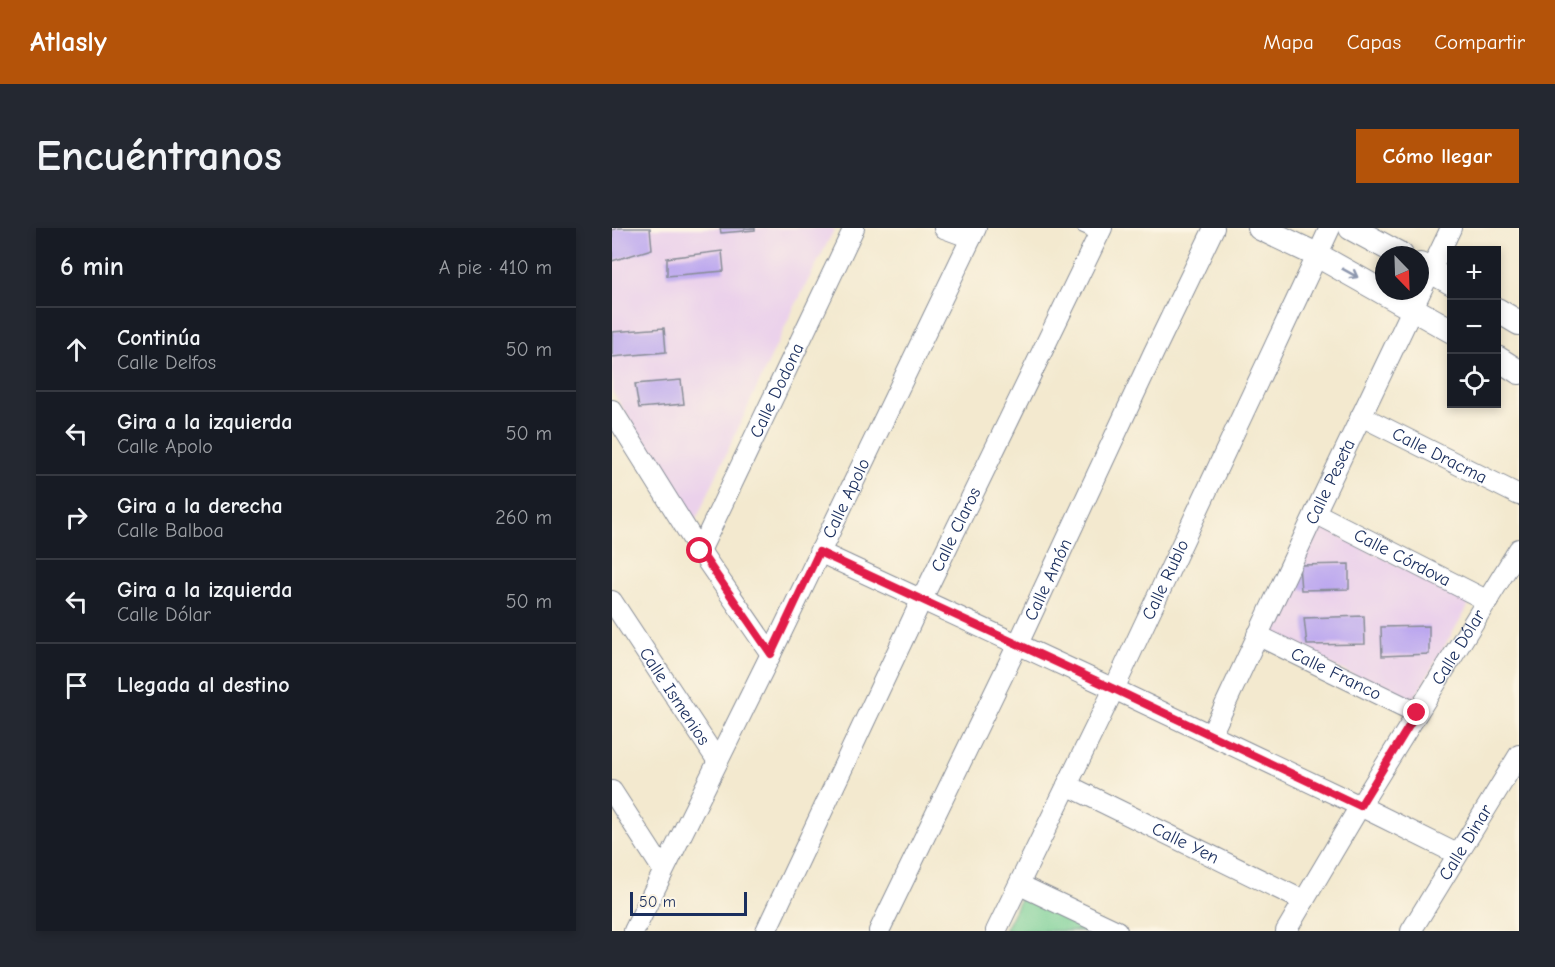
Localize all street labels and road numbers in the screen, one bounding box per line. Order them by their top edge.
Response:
street label: Calle Dodona [746,340,809,441]
street label: Calle Dracma [1388,423,1491,488]
street label: Calle Peseta [1301,436,1360,528]
street label: Calle Apolo [818,455,875,542]
street label: Calle Claros [927,484,986,575]
street label: Calle Córdova [1350,525,1454,591]
street label: Calle Amón [1020,535,1077,624]
street label: Calle Rublo [1138,536,1194,623]
street label: Calle Dólar [1427,605,1490,689]
street label: Calle Franco [1287,643,1385,705]
street label: Calle Ismenios [635,644,714,749]
street label: Calle Dinar [1435,800,1497,884]
street label: Calle Yen [1148,818,1222,869]

